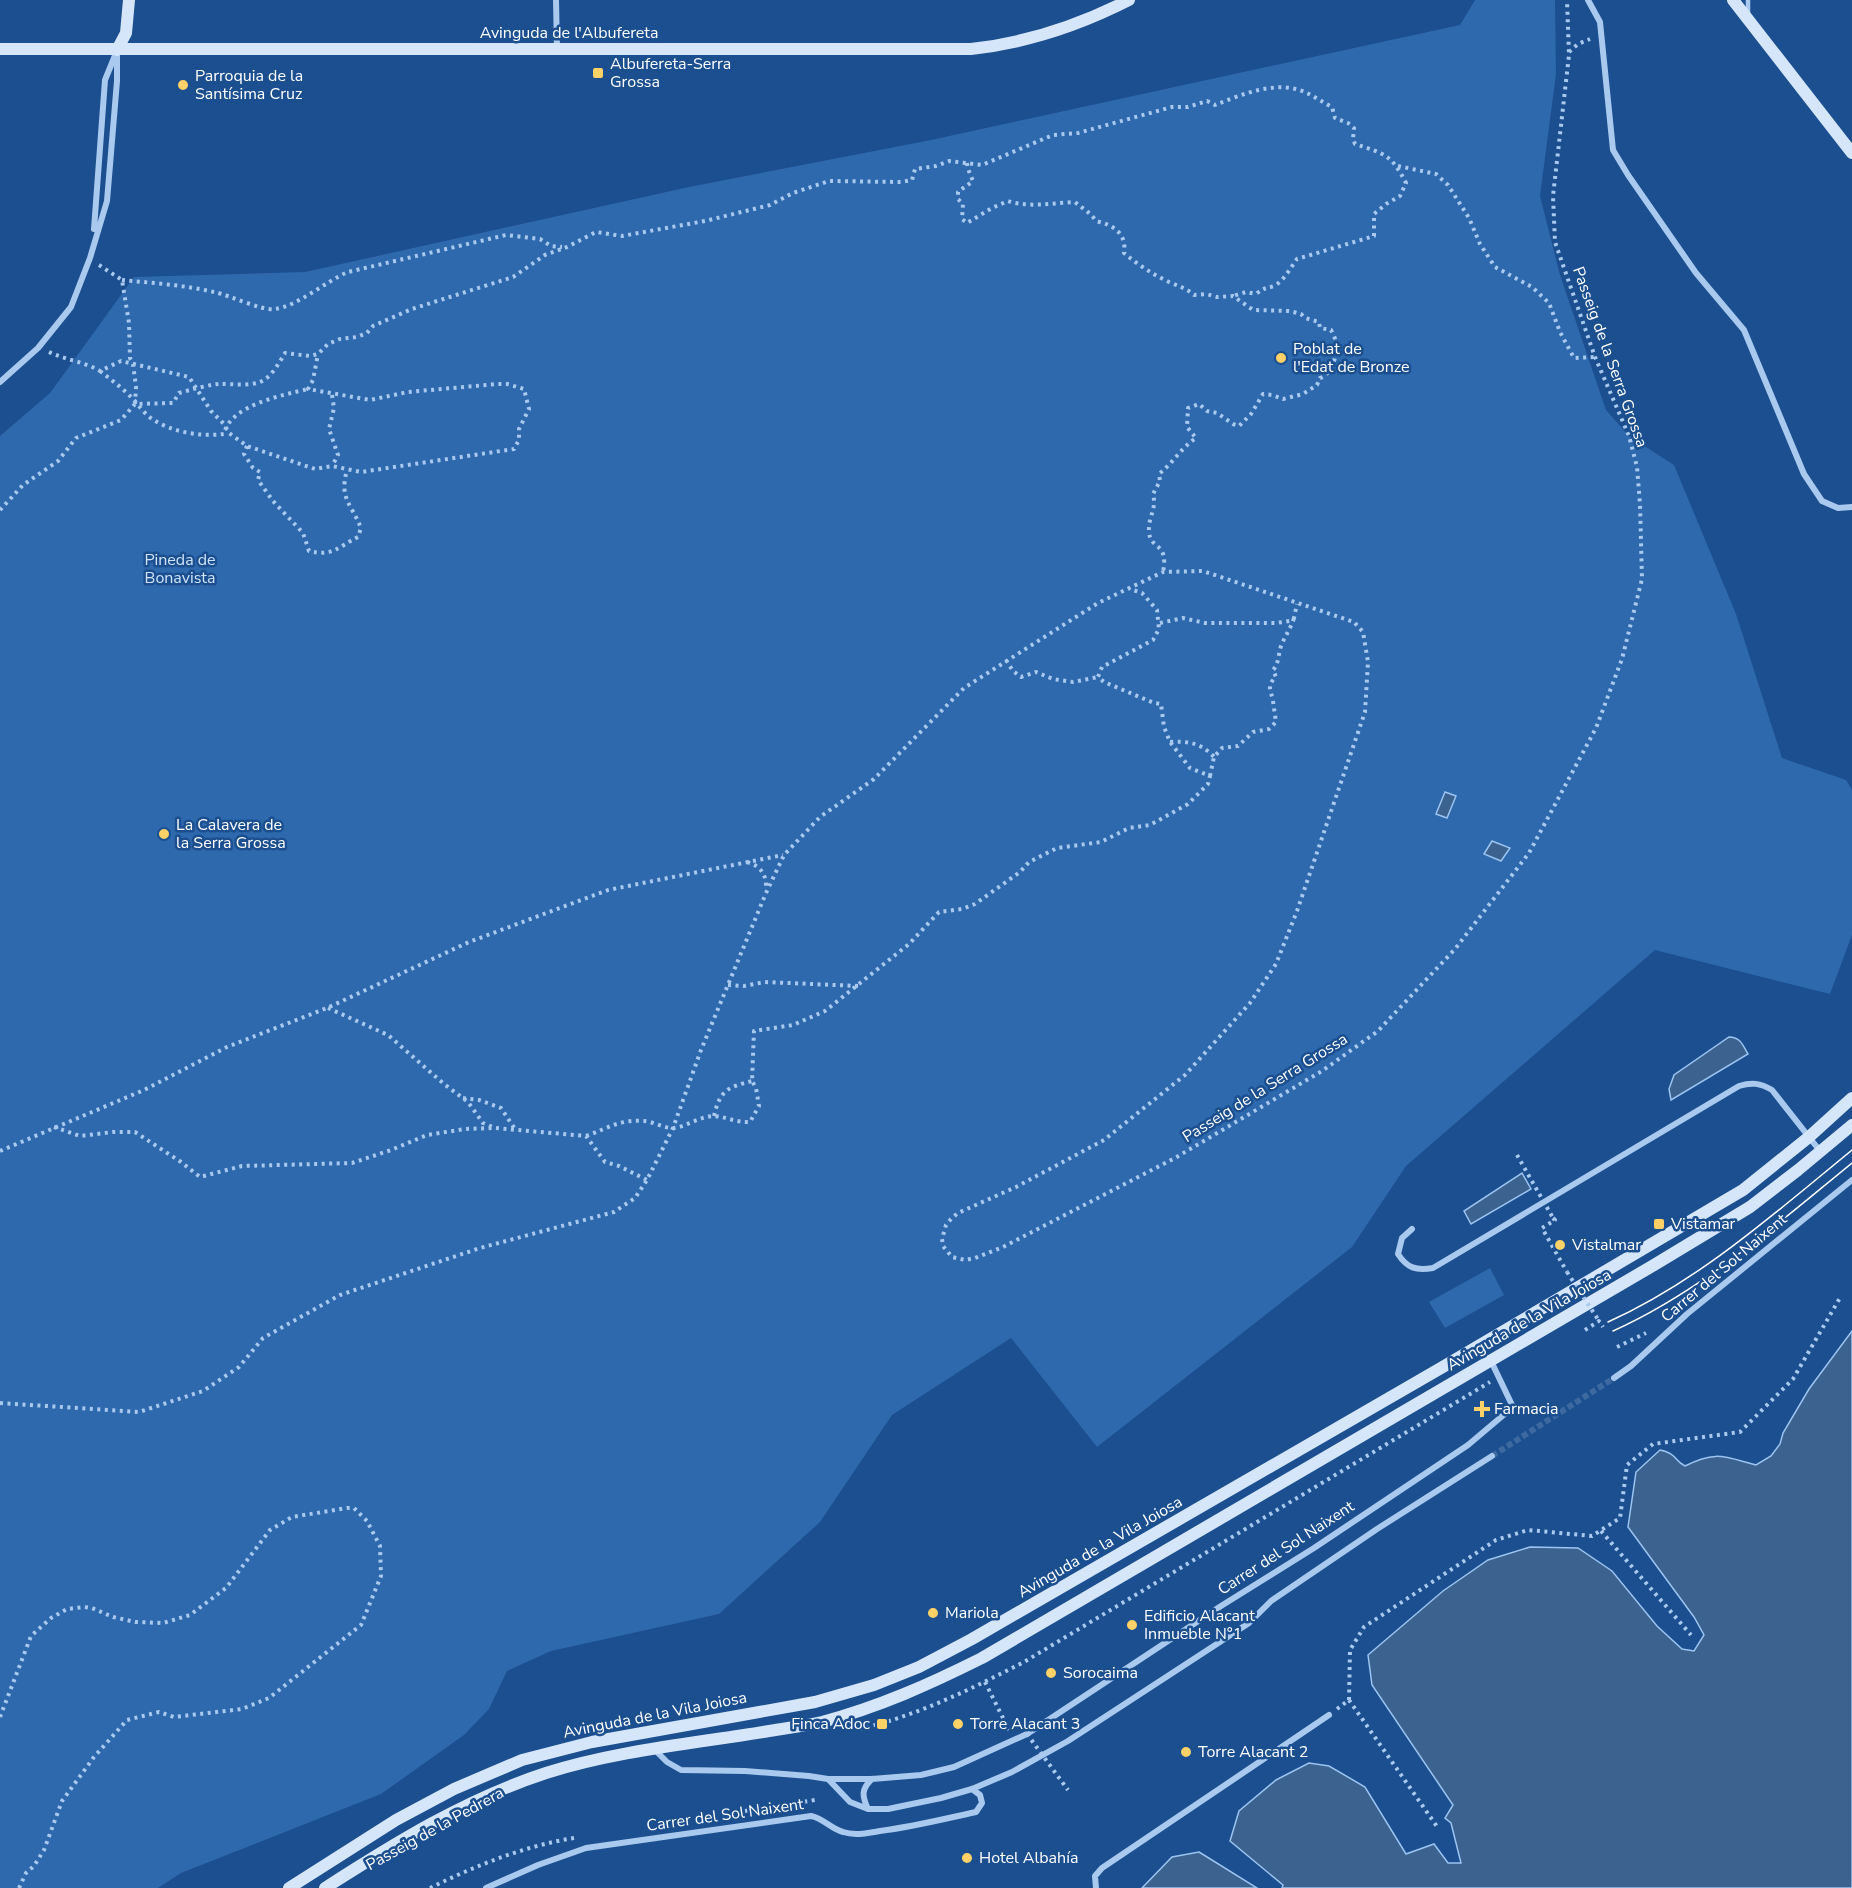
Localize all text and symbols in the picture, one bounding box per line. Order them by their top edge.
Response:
street label: Avinguda de l'Albufereta [480,22,658,44]
place label: Albufereta-Serra Grossa [610,53,731,93]
place label: Parroquia de la Santísima Cruz [195,65,303,105]
marker: Albufereta-Serra Grossa [591,66,605,80]
marker: Parroquia de la Santísima Cruz [176,78,190,92]
street label: Passeig de la Serra Grossa [1567,264,1653,450]
place label: Poblat de l'Edat de Bronze [1293,338,1410,378]
marker: Poblat de l'Edat de Bronze [1274,351,1288,365]
park label: Pineda de Bonavista [144,549,216,589]
place label: La Calavera de la Serra Grossa [176,814,286,854]
marker: La Calavera de la Serra Grossa [157,827,171,841]
street label: Passeig de la Serra Grossa [1178,1028,1352,1148]
street label: Carrer del Sol Naixent [1656,1208,1792,1327]
place label: Vistamar [1670,1213,1736,1235]
marker: Vistamar [1652,1217,1666,1231]
place label: Vistalmar [1571,1234,1641,1256]
marker: Vistalmar [1553,1238,1567,1252]
street label: Avinguda de la Vila Joiosa [1443,1264,1615,1376]
place label: Farmacia [1494,1398,1558,1420]
marker: Farmacia [1475,1402,1489,1416]
street label: Avinguda de la Vila Joiosa [1014,1491,1186,1603]
street label: Carrer del Sol Naixent [1214,1495,1359,1600]
place label: Mariola [945,1602,999,1624]
place label: Edificio Alacant Inmueble N°1 [1144,1605,1255,1645]
marker: Mariola [926,1606,940,1620]
marker: Edificio Alacant Inmueble N°1 [1125,1618,1139,1632]
place label: Sorocaima [1063,1662,1138,1684]
marker: Sorocaima [1044,1666,1058,1680]
street label: Avinguda de la Vila Joiosa [561,1686,749,1744]
place label: Finca Adoc [791,1713,871,1735]
place label: Torre Alacant 3 [970,1713,1080,1735]
marker: Finca Adoc [875,1717,889,1731]
marker: Torre Alacant 3 [951,1717,965,1731]
place label: Torre Alacant 2 [1198,1741,1308,1763]
marker: Torre Alacant 2 [1179,1745,1193,1759]
street label: Passeig de la Pedrera [362,1782,508,1876]
street label: Carrer del Sol Naixent [645,1793,805,1837]
place label: Hotel Albahía [979,1847,1078,1869]
marker: Hotel Albahía [960,1851,974,1865]

